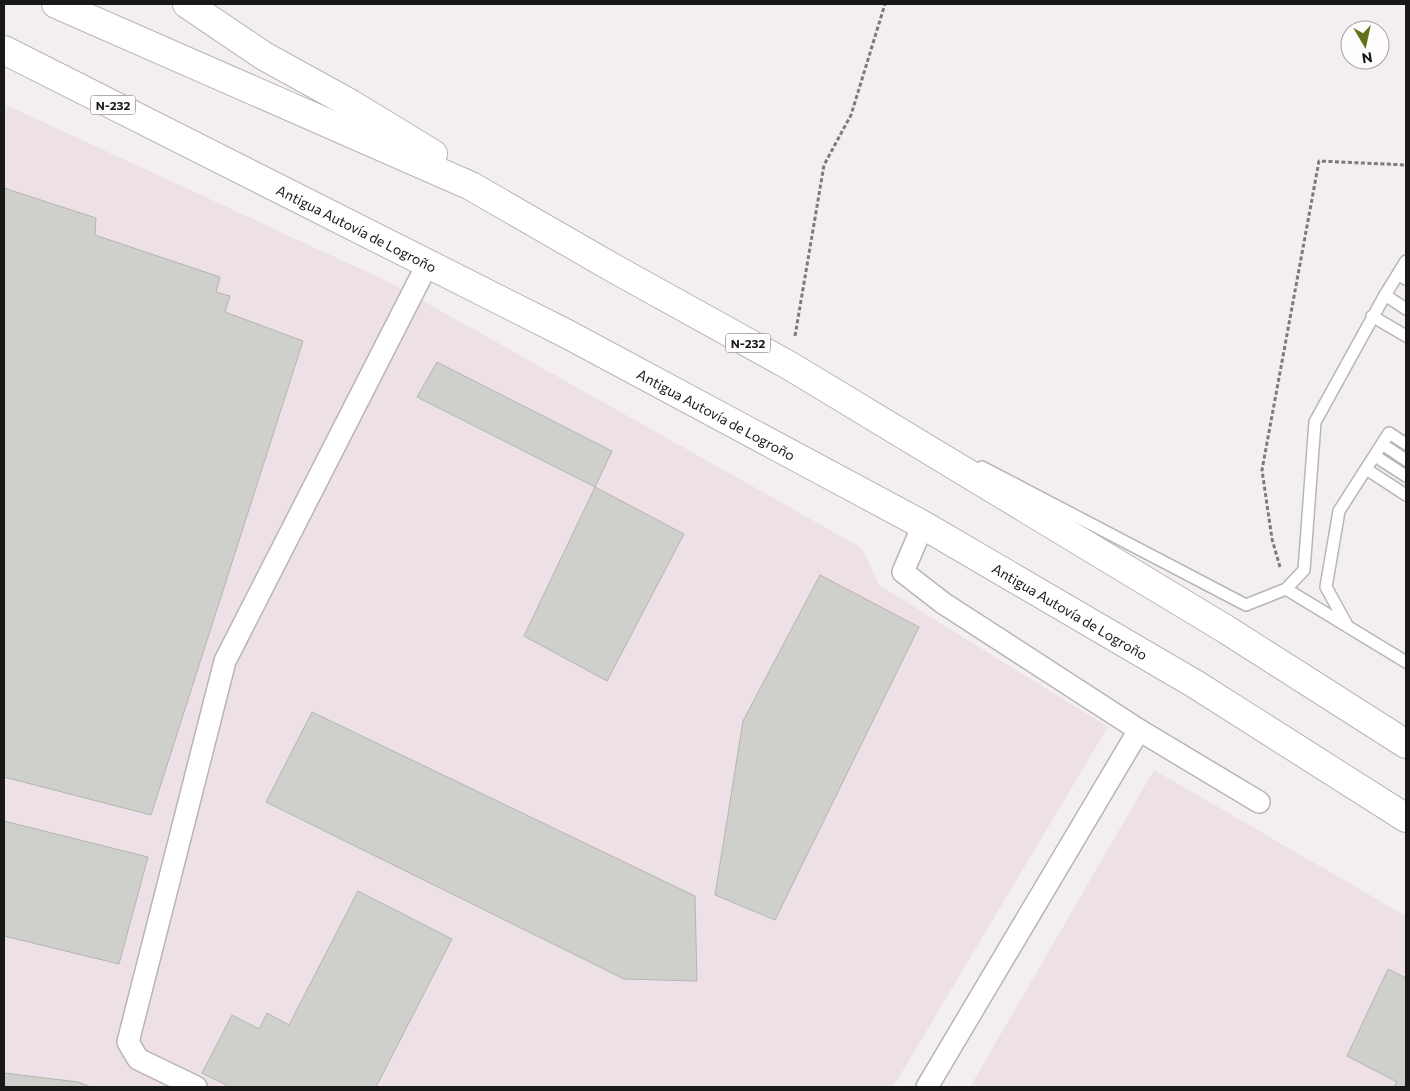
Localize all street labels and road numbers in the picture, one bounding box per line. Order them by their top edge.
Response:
road number: N-232 [90,96,136,114]
street label: Antigua Autovía de Logroño [274,181,439,275]
road number: N-232 [726,333,770,352]
street label: Antigua Autovía de Logroño [634,365,798,463]
street label: Antigua Autovía de Logroño [990,559,1151,663]

